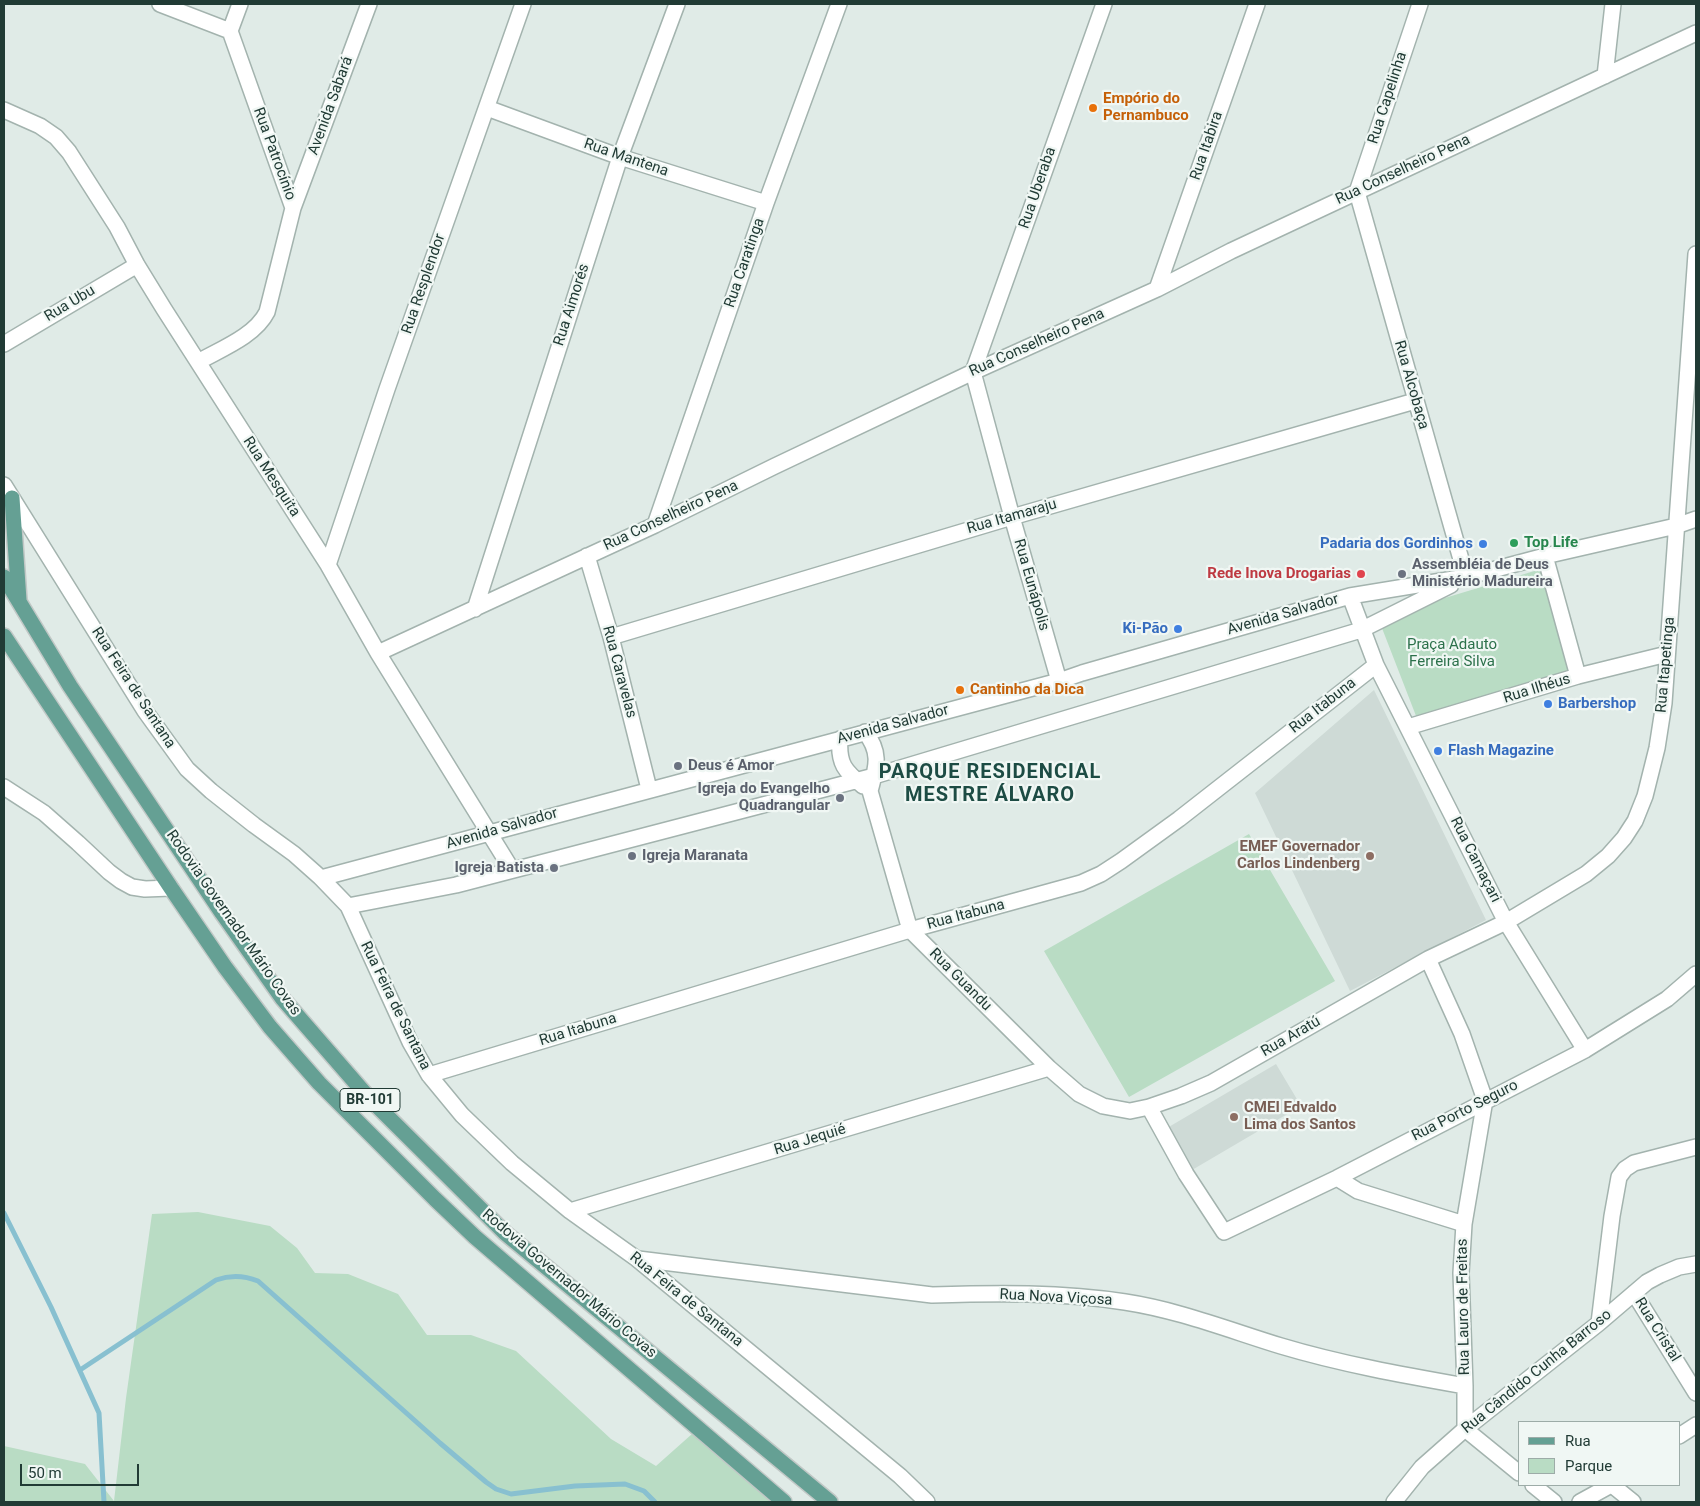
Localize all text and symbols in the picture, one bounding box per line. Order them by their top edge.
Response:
street label: Rua Capelinha [1365,50,1411,146]
street label: Avenida Sabará [305,54,357,158]
place label: Empório do Pernambuco [1103,90,1189,125]
marker: Empório do Pernambuco [1087,102,1099,114]
street label: Rua Patrocínio [249,105,299,203]
street label: Rua Itabira [1187,109,1227,183]
street label: Rua Conselheiro Pena [1333,131,1473,209]
street label: Rua Mantena [581,135,671,181]
street label: Rua Uberaba [1016,145,1060,231]
street label: Rua Caratinga [721,216,769,310]
street label: Rua Resplendor [398,232,450,336]
street label: Rua Aimorés [550,262,594,348]
street label: Rua Ubu [41,282,99,326]
street label: Rua Conselheiro Pena [967,305,1107,381]
street label: Rua Alcobaça [1390,338,1432,432]
street label: Rua Mesquita [238,434,304,520]
street label: Rua Conselheiro Pena [601,477,741,555]
street label: Rua Itamaraju [965,496,1059,538]
place label: Top Life [1524,534,1578,552]
place label: Padaria dos Gordinhos [1320,535,1473,553]
street label: Rua Eunápolis [1009,537,1053,633]
marker: Top Life [1508,537,1520,549]
marker: Padaria dos Gordinhos [1477,538,1489,550]
place label: Assembléia de Deus Ministério Madureira [1412,556,1553,591]
place label: Rede Inova Drogarias [1207,565,1351,583]
marker: Rede Inova Drogarias [1355,568,1367,580]
marker: Assembléia de Deus Ministério Madureira [1396,568,1408,580]
street label: Avenida Salvador [1225,591,1341,639]
street label: Rua Itapetinga [1653,616,1679,714]
place label: Ki-Pão [1123,620,1168,638]
marker: Ki-Pão [1172,623,1184,635]
street label: Rua Feira de Santana [87,624,179,752]
street label: Rua Caravelas [598,624,640,720]
park label: Praça Adauto Ferreira Silva [1407,636,1497,671]
street label: Rua Ilhéus [1501,670,1573,708]
street label: Rua Itabuna [1286,674,1360,738]
place label: Cantinho da Dica [970,681,1084,699]
marker: Cantinho da Dica [954,684,966,696]
place label: Barbershop [1558,695,1636,713]
marker: Barbershop [1542,698,1554,710]
street label: Avenida Salvador [835,701,951,749]
place label: Flash Magazine [1448,742,1554,760]
marker: Flash Magazine [1432,745,1444,757]
place label: Deus é Amor [688,757,774,775]
marker: Deus é Amor [672,760,684,772]
district label: PARQUE RESIDENCIAL MESTRE ÁLVARO [876,761,1104,808]
place label: Igreja do Evangelho Quadrangular [698,780,830,815]
marker: Igreja do Evangelho Quadrangular [834,792,846,804]
street label: Avenida Salvador [444,805,560,853]
street label: Rua Camaçari [1446,814,1504,906]
street label: Rodovia Governador Mário Covas [162,827,304,1019]
place label: EMEF Governador Carlos Lindenberg [1237,838,1360,873]
place label: Igreja Maranata [642,847,748,865]
marker: Igreja Maranata [626,850,638,862]
marker: EMEF Governador Carlos Lindenberg [1364,850,1376,862]
place label: Igreja Batista [454,859,544,877]
marker: Igreja Batista [548,862,560,874]
street label: Rua Itabuna [925,896,1007,934]
street label: Rua Feira de Santana [356,939,434,1073]
street label: Rua Guandu [925,945,995,1015]
street label: Rua Itabuna [537,1010,619,1050]
street label: Rua Aratú [1258,1013,1324,1061]
street label: Rua Porto Seguro [1409,1076,1521,1146]
road number: BR-101 [340,1088,400,1112]
place label: CMEI Edvaldo Lima dos Santos [1244,1099,1356,1134]
marker: CMEI Edvaldo Lima dos Santos [1228,1111,1240,1123]
street label: Rua Jequié [772,1121,848,1159]
street label: Rodovia Governador Mário Covas [478,1206,660,1362]
street label: Rua Lauro de Freitas [1454,1239,1474,1375]
street label: Rua Feira de Santana [626,1249,746,1351]
street label: Rua Nova Viçosa [999,1286,1113,1310]
street label: Rua Cristal [1630,1295,1684,1365]
street label: Rua Cândido Cunha Barroso [1459,1306,1615,1438]
legend [1518,1421,1680,1486]
text: Rua [1565,1432,1591,1450]
scale bar [22,1454,141,1486]
text: Parque [1565,1457,1612,1475]
text: 50 m [28,1464,62,1482]

